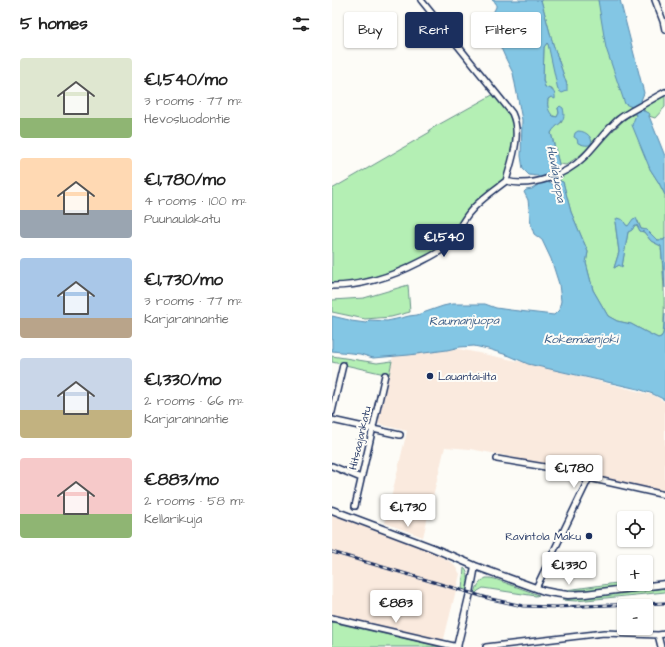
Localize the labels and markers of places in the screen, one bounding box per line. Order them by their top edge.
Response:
pin: €1,540 [411,224,477,258]
place label: Lauantai-ilta [438,369,497,384]
marker: Lauantai-ilta [425,371,435,381]
pin: €1,780 [541,455,607,489]
pin: €1,730 [375,494,441,528]
place label: Ravintola Maku [505,529,581,544]
marker: Ravintola Maku [584,531,594,541]
pin: €1,330 [536,552,602,586]
pin: €883 [372,590,420,624]

